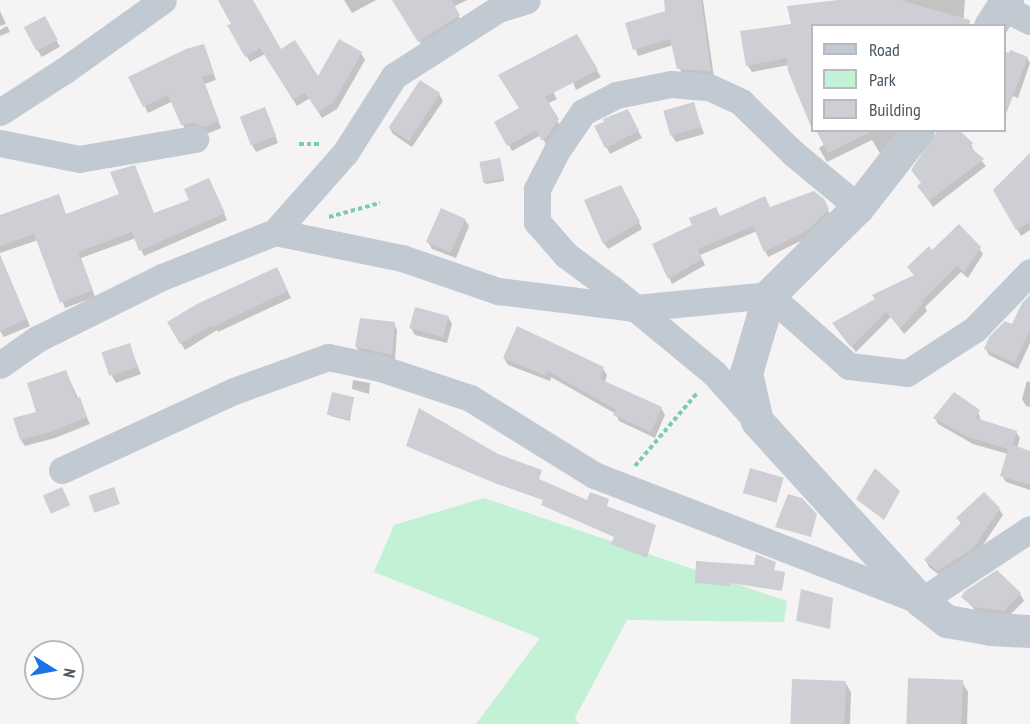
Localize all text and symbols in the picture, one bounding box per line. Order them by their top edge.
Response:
legend [811,24,1006,132]
text: Road [869,38,900,61]
text: Park [869,68,896,91]
text: Building [869,98,921,121]
north arrow [24,640,84,700]
text: N [59,667,80,679]

